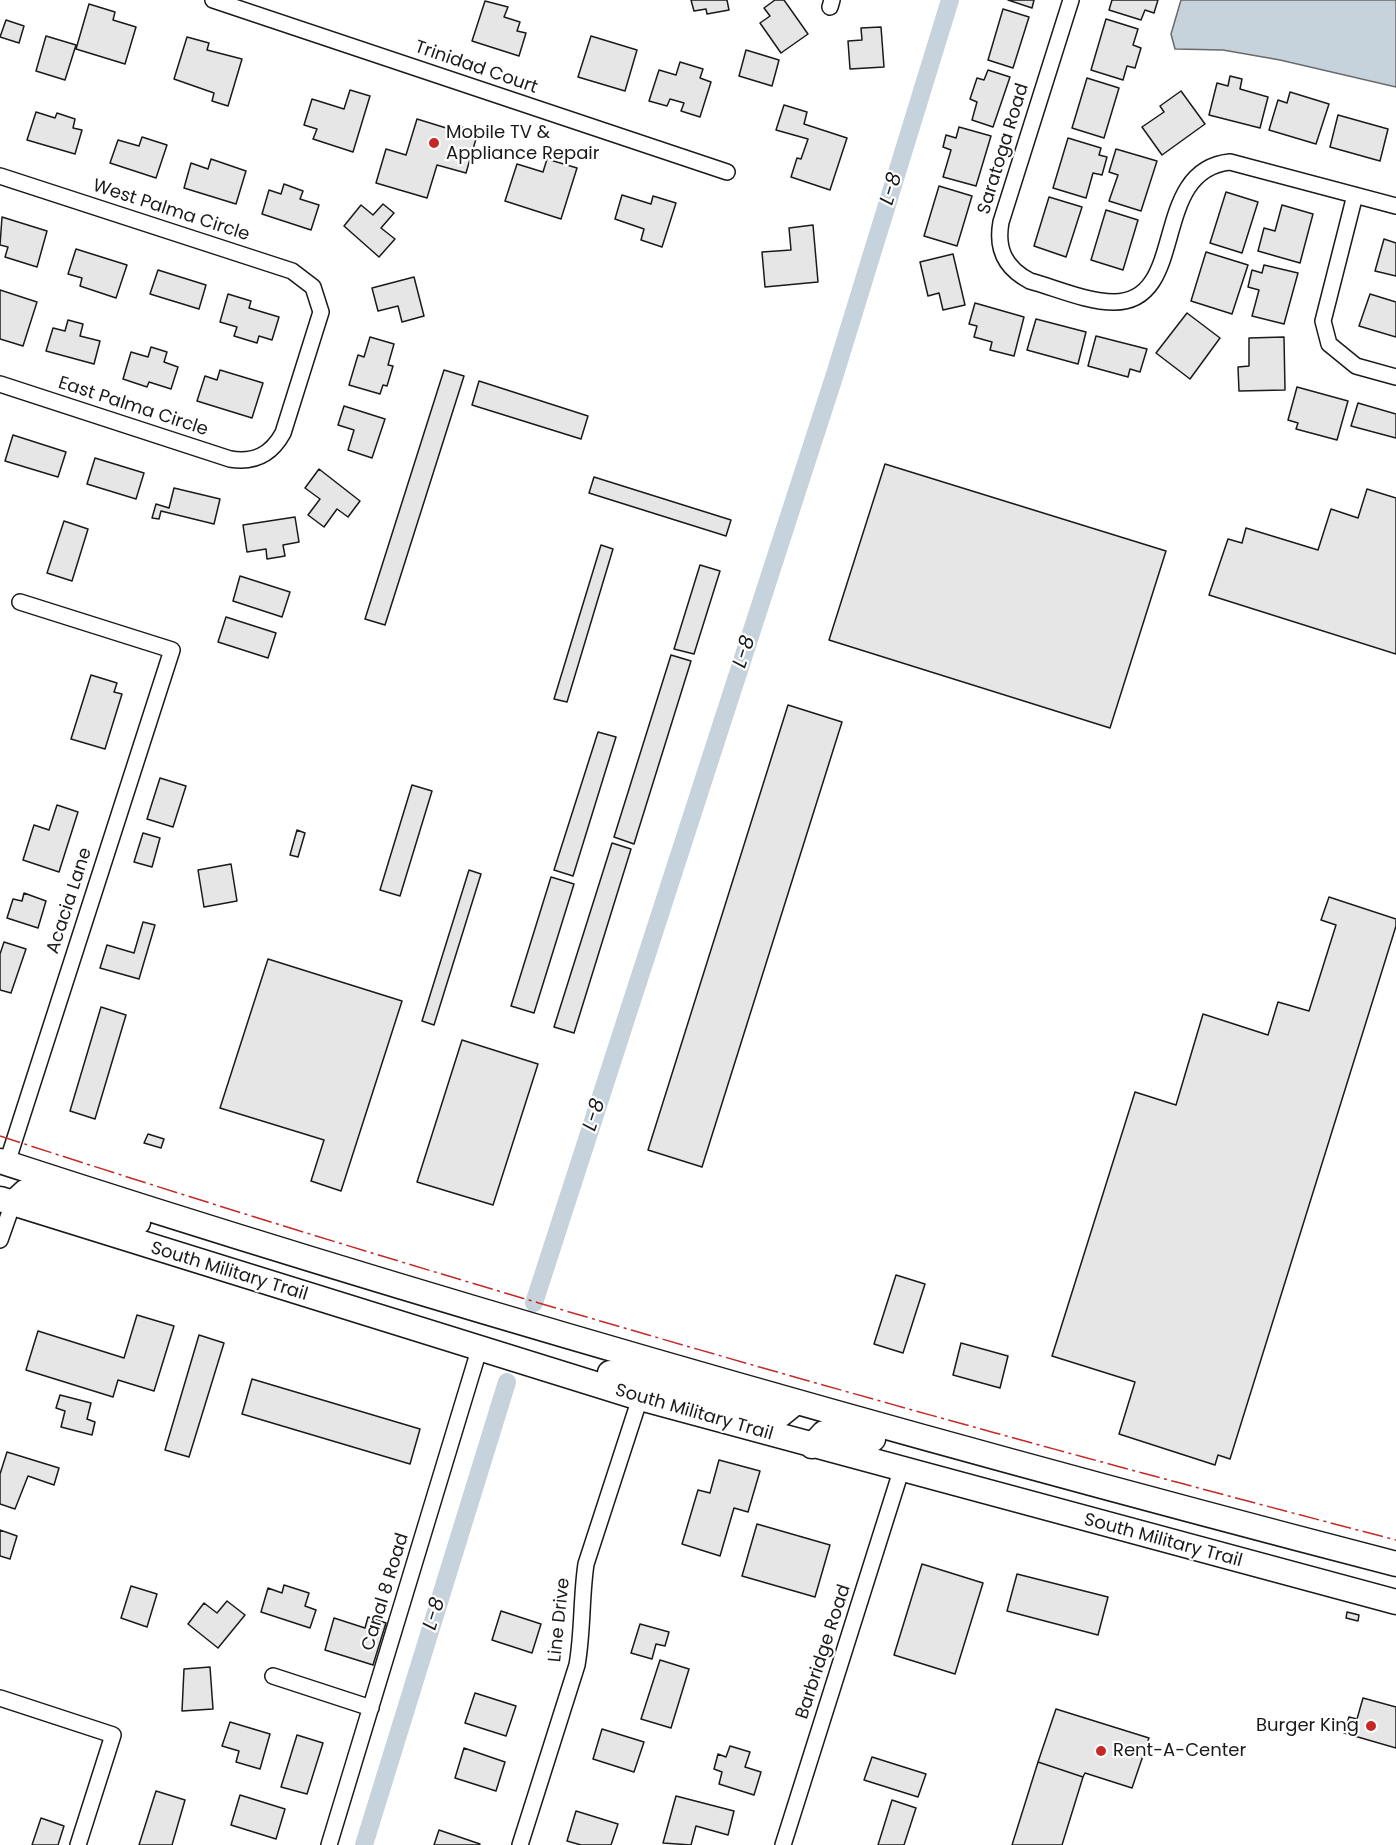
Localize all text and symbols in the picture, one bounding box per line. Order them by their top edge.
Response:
street label: Trinidad Court [412,37,540,99]
street label: Saratoga Road [974,81,1034,217]
place label: Mobile TV & Appliance Repair [446,122,599,164]
marker: Mobile TV & Appliance Repair [427,136,441,150]
water label: L-8 [876,170,908,208]
street label: West Palma Circle [90,175,252,247]
street label: East Palma Circle [55,373,211,441]
water label: L-8 [729,633,761,671]
street label: Acacia Lane [43,845,97,957]
water label: L-8 [579,1096,611,1134]
street label: South Military Trail [148,1238,310,1306]
street label: South Military Trail [613,1380,775,1446]
street label: South Military Trail [1081,1509,1245,1573]
street label: Canal 8 Road [358,1531,414,1653]
street label: Line Drive [545,1577,575,1663]
street label: Barbridge Road [792,1582,856,1722]
water label: L-8 [419,1595,451,1633]
place label: Burger King [1256,1715,1359,1737]
marker: Burger King [1364,1719,1378,1733]
place label: Rent-A-Center [1113,1740,1246,1762]
marker: Rent-A-Center [1094,1744,1108,1758]

